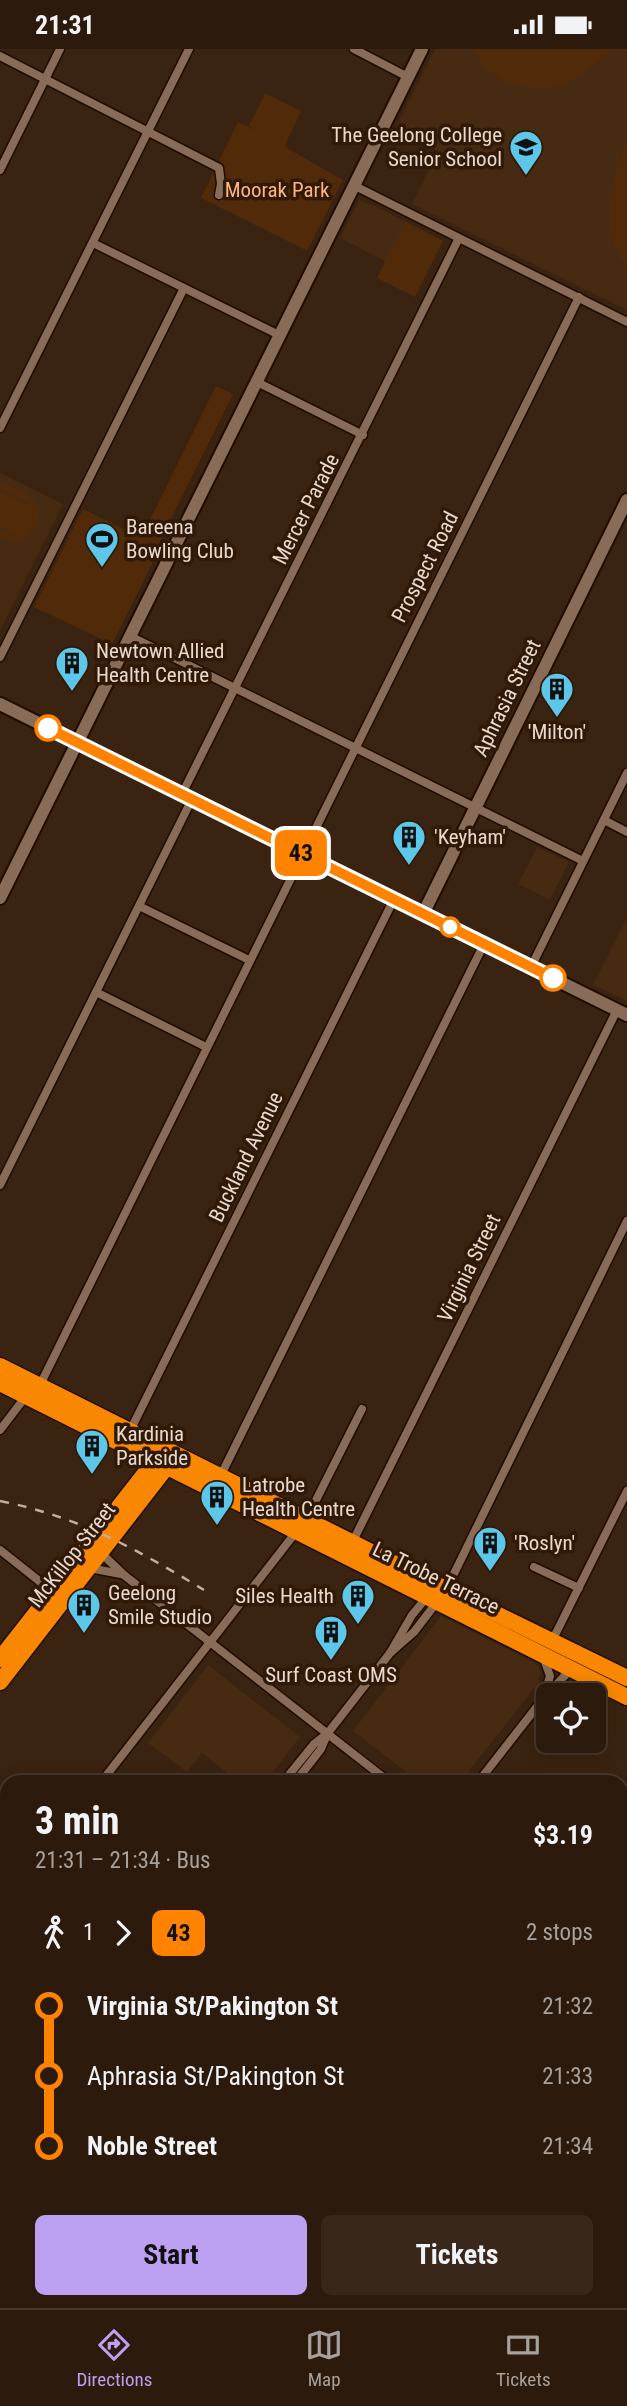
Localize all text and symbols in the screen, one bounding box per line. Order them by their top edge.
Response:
text: 21:31 [35,10,95,40]
place label: The Geelong College Senior School [331,123,502,171]
school or university icon: The Geelong College Senior School [507,128,545,177]
park label: Moorak Park [225,178,330,202]
street label: Mercer Parade [268,450,344,568]
street label: Prospect Road [387,508,463,626]
place label: Bareena Bowling Club [126,515,234,563]
sports icon: Bareena Bowling Club [83,520,121,569]
street label: Aphrasia Street [468,636,546,760]
place label: Newtown Allied Health Centre [96,639,225,687]
building icon: Newtown Allied Health Centre [53,644,91,693]
building icon: 'Milton' [538,670,576,719]
unlabelled marker [35,715,61,741]
place label: 'Milton' [528,720,586,744]
building icon: 'Keyham' [390,818,428,867]
place label: 'Keyham' [434,825,506,849]
line badge: 43 [270,830,332,876]
text: 43 [289,839,313,867]
unlabelled marker [440,917,460,937]
unlabelled marker [540,965,566,991]
street label: Buckland Avenue [204,1088,288,1226]
street label: Virginia Street [433,1210,505,1326]
place label: Kardinia Parkside [116,1422,188,1470]
building icon: Kardinia Parkside [73,1427,111,1476]
place label: Latrobe Health Centre [242,1473,355,1521]
building icon: Latrobe Health Centre [198,1478,236,1527]
street label: McKillop Street [24,1498,120,1612]
building icon: 'Roslyn' [471,1524,509,1573]
place label: 'Roslyn' [514,1531,575,1555]
street label: La Trobe Terrace [369,1537,503,1619]
building icon: Siles Health [339,1577,377,1626]
place label: Geelong Smile Studio [108,1581,212,1629]
place label: Siles Health [235,1584,334,1608]
building icon: Geelong Smile Studio [65,1586,103,1635]
building icon: Surf Coast OMS [312,1613,350,1662]
place label: Surf Coast OMS [265,1663,397,1687]
map controls [536,1683,606,1753]
button: locate [536,1683,606,1753]
text: 3 min [35,1799,119,1843]
text: $3.19 [533,1820,593,1850]
text: 21:31 – 21:34 · Bus [35,1847,211,1874]
icon: walk [35,1914,73,1952]
icon: forward [104,1914,142,1952]
text: 1 [83,1919,94,1946]
text: 43 [166,1919,191,1947]
text: 2 stops [526,1919,593,1946]
text: Virginia St/Pakington St [87,1991,338,2021]
text: 21:32 [542,1993,593,2020]
text: Aphrasia St/Pakington St [87,2061,344,2091]
text: 21:33 [542,2063,593,2090]
text: Noble Street [87,2131,217,2161]
text: 21:34 [542,2133,593,2160]
button: Start [35,2215,307,2295]
button: Tickets [321,2215,593,2295]
tab: Directions [76,2326,152,2391]
tab: Map [305,2326,343,2391]
tab: Tickets [496,2326,551,2391]

